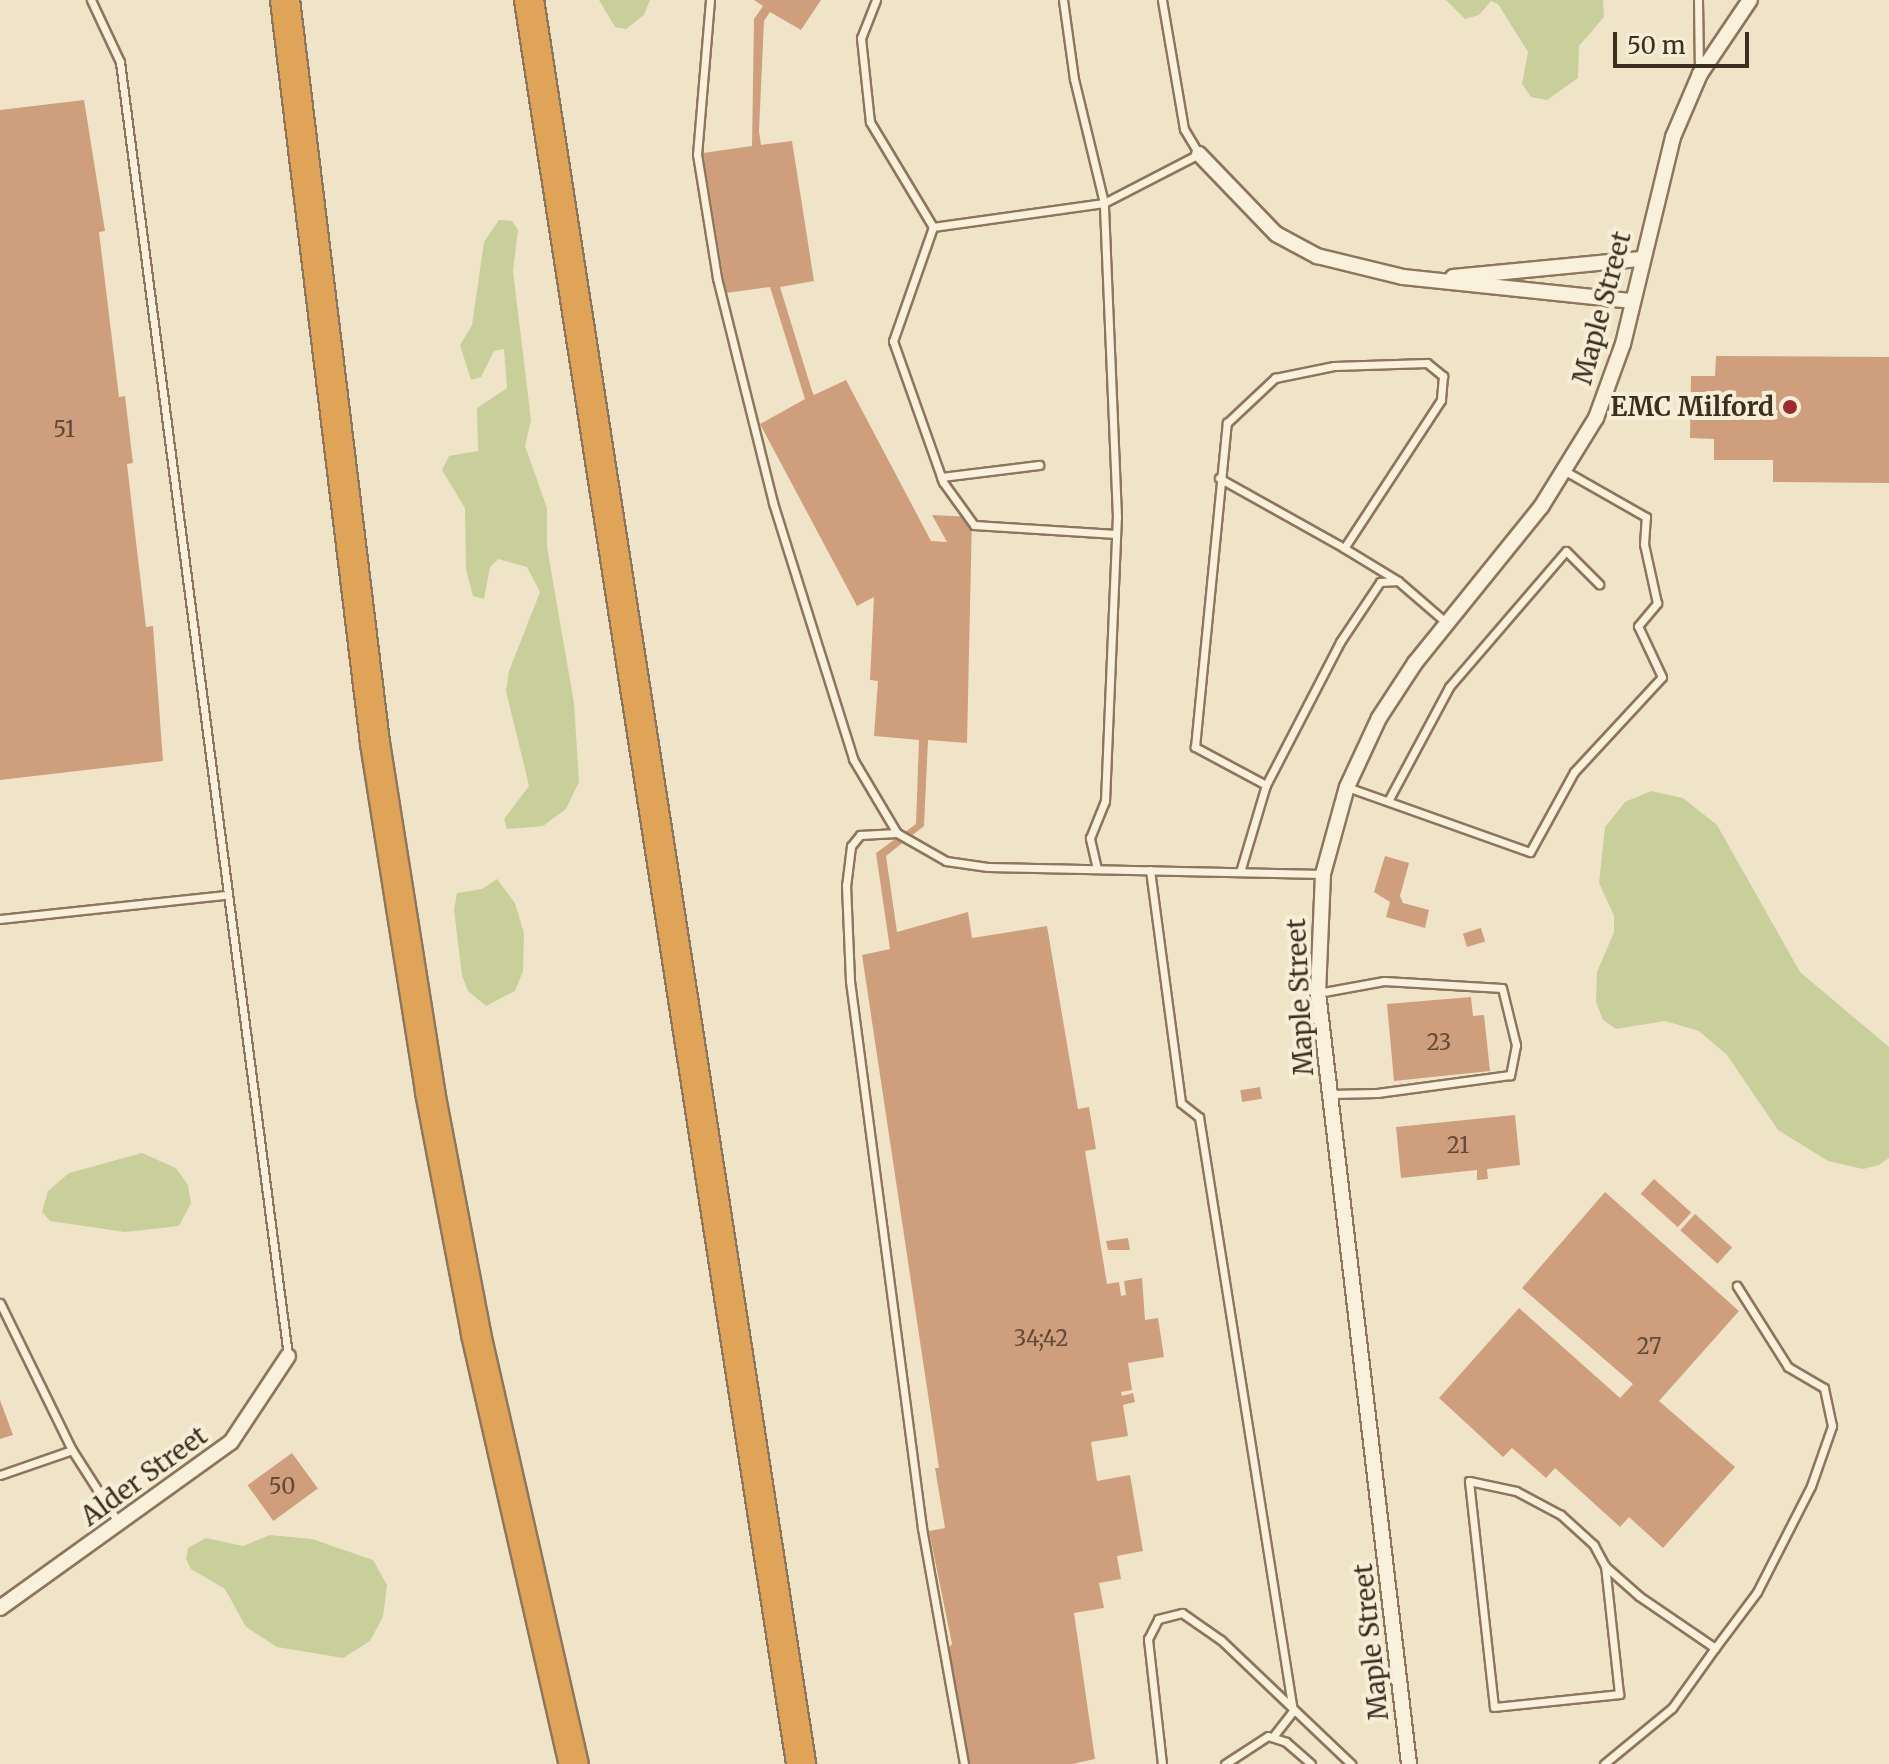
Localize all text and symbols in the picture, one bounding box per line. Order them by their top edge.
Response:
scale bar [1617,16,1753,66]
text: 50 m [1627,30,1686,61]
street label: Maple Street [1567,228,1637,388]
place label: EMC Milford [1610,391,1774,423]
marker: EMC Milford [1781,398,1799,416]
house number: 51 [53,417,75,443]
street label: Maple Street [1280,918,1320,1076]
house number: 23 [1427,1030,1451,1056]
house number: 21 [1447,1133,1469,1159]
house number: 34;42 [1014,1326,1068,1352]
house number: 27 [1637,1334,1661,1360]
street label: Alder Street [75,1420,213,1532]
house number: 50 [269,1474,295,1500]
street label: Maple Street [1347,1562,1395,1722]

